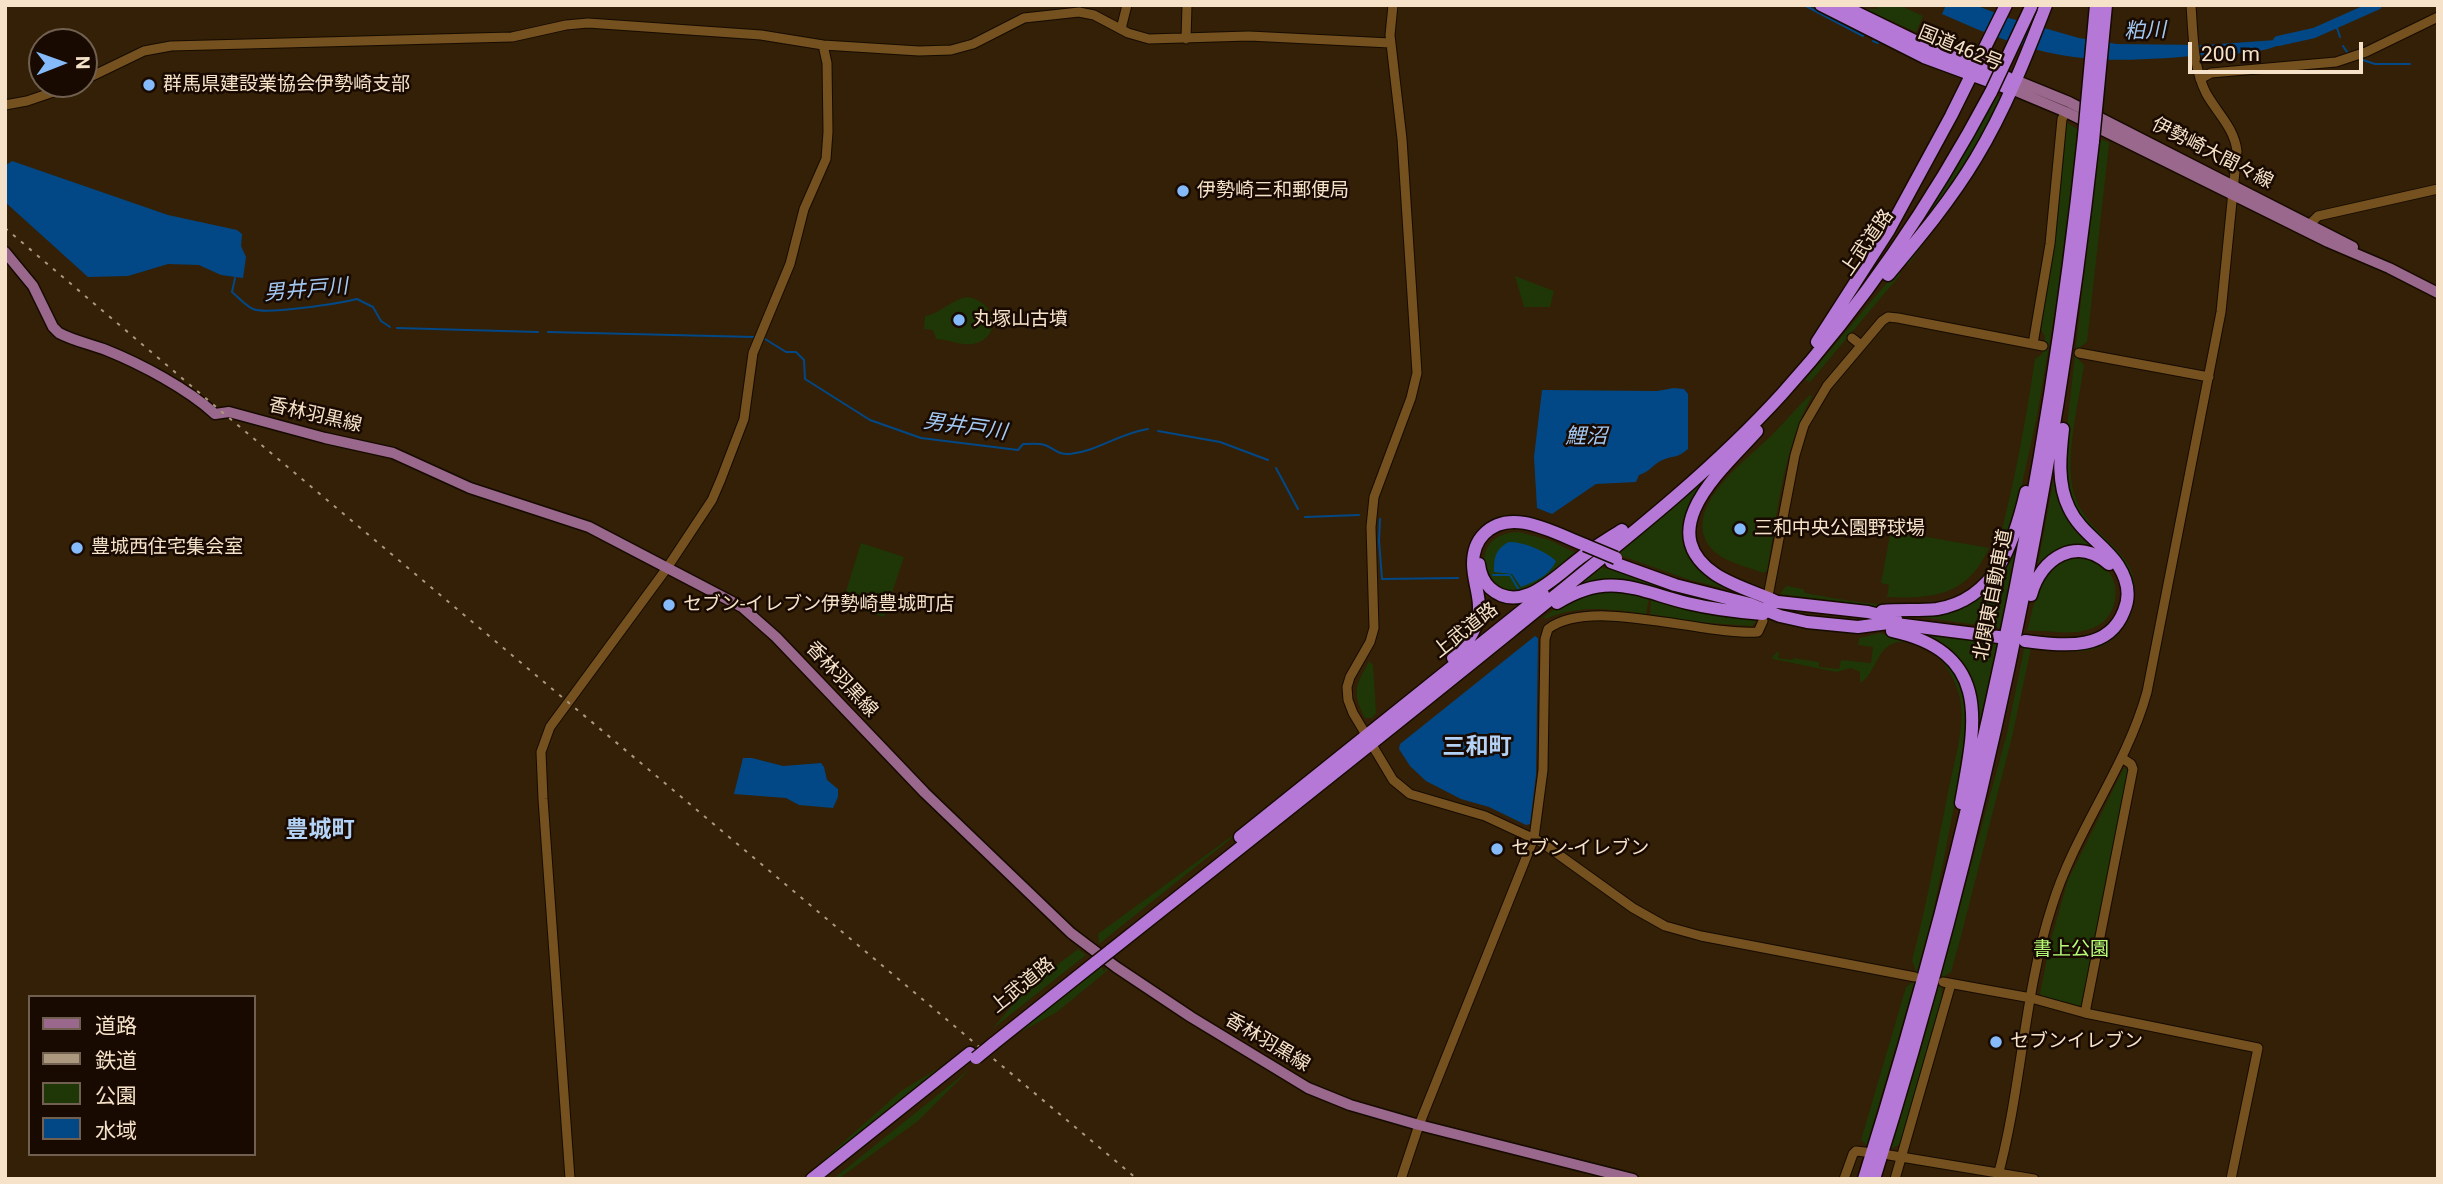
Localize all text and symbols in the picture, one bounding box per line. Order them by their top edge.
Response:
water label: 粕川 [2124,19,2166,45]
street label: 国道462号 [1914,22,2006,76]
north arrow [28,28,98,98]
scale bar [2191,28,2366,72]
text: 200 m [2201,42,2260,66]
text: N [71,56,94,70]
place label: 群馬県建設業協会伊勢崎支部 [163,74,410,96]
marker: 群馬県建設業協会伊勢崎支部 [141,77,157,93]
street label: 伊勢崎大間々線 [2148,114,2276,194]
place label: 伊勢崎三和郵便局 [1197,180,1349,202]
marker: 伊勢崎三和郵便局 [1175,183,1191,199]
street label: 上武道路 [1837,205,1899,281]
water label: 男井戸川 [263,275,349,307]
place label: 丸塚山古墳 [973,309,1068,331]
marker: 丸塚山古墳 [951,312,967,328]
street label: 香林羽黒線 [266,394,364,438]
water label: 男井戸川 [922,410,1008,446]
water label: 鯉沼 [1565,425,1607,451]
place label: 三和中央公園野球場 [1754,518,1925,540]
marker: 三和中央公園野球場 [1732,521,1748,537]
street label: 北関東自動車道 [1970,528,2018,662]
place label: 豊城西住宅集会室 [91,537,243,559]
marker: 豊城西住宅集会室 [69,540,85,556]
place label: セブン-イレブン伊勢崎豊城町店 [683,594,954,616]
marker: セブン-イレブン伊勢崎豊城町店 [661,597,677,613]
street label: 上武道路 [1429,599,1503,663]
street label: 香林羽黒線 [800,637,882,723]
district label: 三和町 [1443,734,1511,762]
district label: 豊城町 [286,817,354,845]
place label: セブン-イレブン [1511,838,1649,860]
marker: セブン-イレブン [1489,841,1505,857]
park label: 書上公園 [2033,939,2109,961]
street label: 上武道路 [986,953,1060,1019]
legend [28,995,256,1156]
street label: 香林羽黒線 [1220,1009,1314,1077]
text: 道路 [95,1014,137,1038]
place label: セブンイレブン [2010,1031,2143,1053]
marker: セブンイレブン [1988,1034,2004,1050]
text: 鉄道 [95,1049,137,1073]
text: 公園 [95,1084,137,1108]
text: 水域 [95,1119,137,1143]

